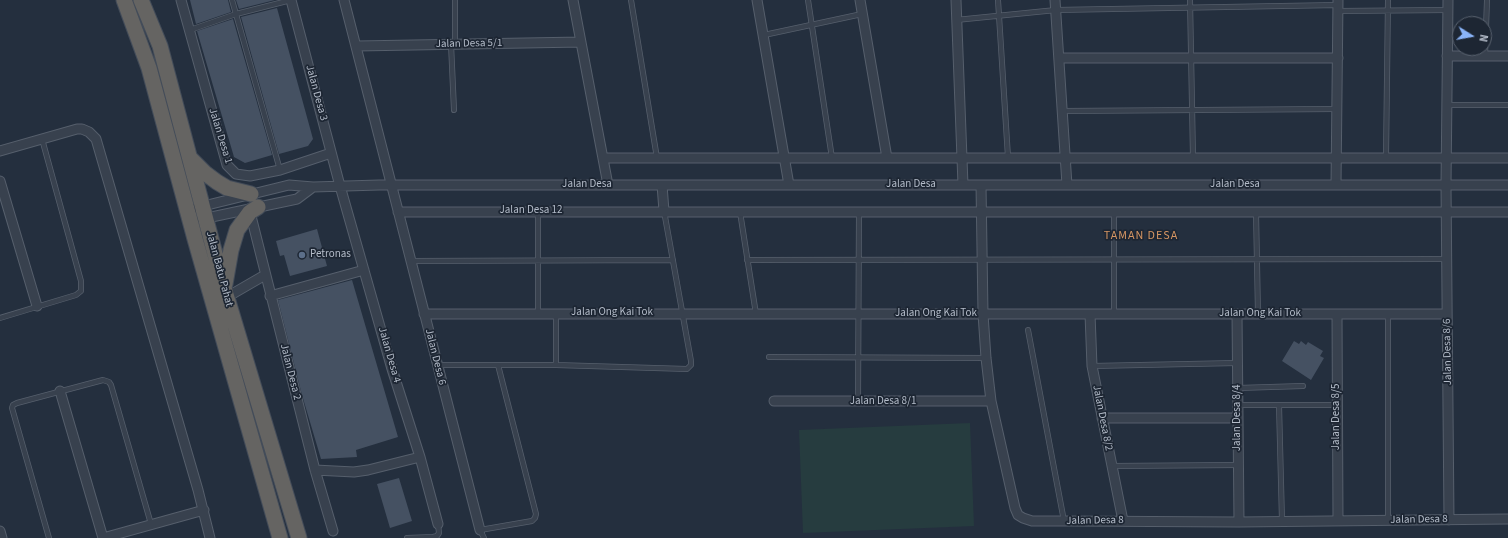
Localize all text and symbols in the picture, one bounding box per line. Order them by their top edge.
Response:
north arrow [1452,16,1492,56]
text: N [1475,33,1491,43]
street label: Jalan Desa 5/1 [436,37,502,51]
street label: Jalan Desa 3 [302,64,330,122]
street label: Jalan Desa 1 [205,107,235,165]
street label: Jalan Desa [562,178,612,192]
street label: Jalan Desa [886,178,936,192]
street label: Jalan Desa [1210,178,1260,192]
street label: Jalan Desa 12 [500,204,562,218]
district label: TAMAN DESA [1104,229,1178,243]
street label: Jalan Batu Pahat [203,230,235,308]
place label: Petronas [310,248,351,262]
marker: Petronas [297,250,307,260]
street label: Jalan Ong Kai Tok [571,306,653,320]
street label: Jalan Ong Kai Tok [895,307,977,321]
street label: Jalan Ong Kai Tok [1219,307,1301,321]
street label: Jalan Desa 8/6 [1441,319,1455,385]
street label: Jalan Desa 4 [375,326,403,384]
street label: Jalan Desa 6 [422,328,448,386]
street label: Jalan Desa 2 [277,343,303,401]
street label: Jalan Desa 8/2 [1089,384,1115,452]
street label: Jalan Desa 8/5 [1330,384,1344,450]
street label: Jalan Desa 8/4 [1231,385,1245,451]
street label: Jalan Desa 8/1 [850,395,916,409]
street label: Jalan Desa 8 [1390,513,1448,527]
street label: Jalan Desa 8 [1066,514,1124,528]

